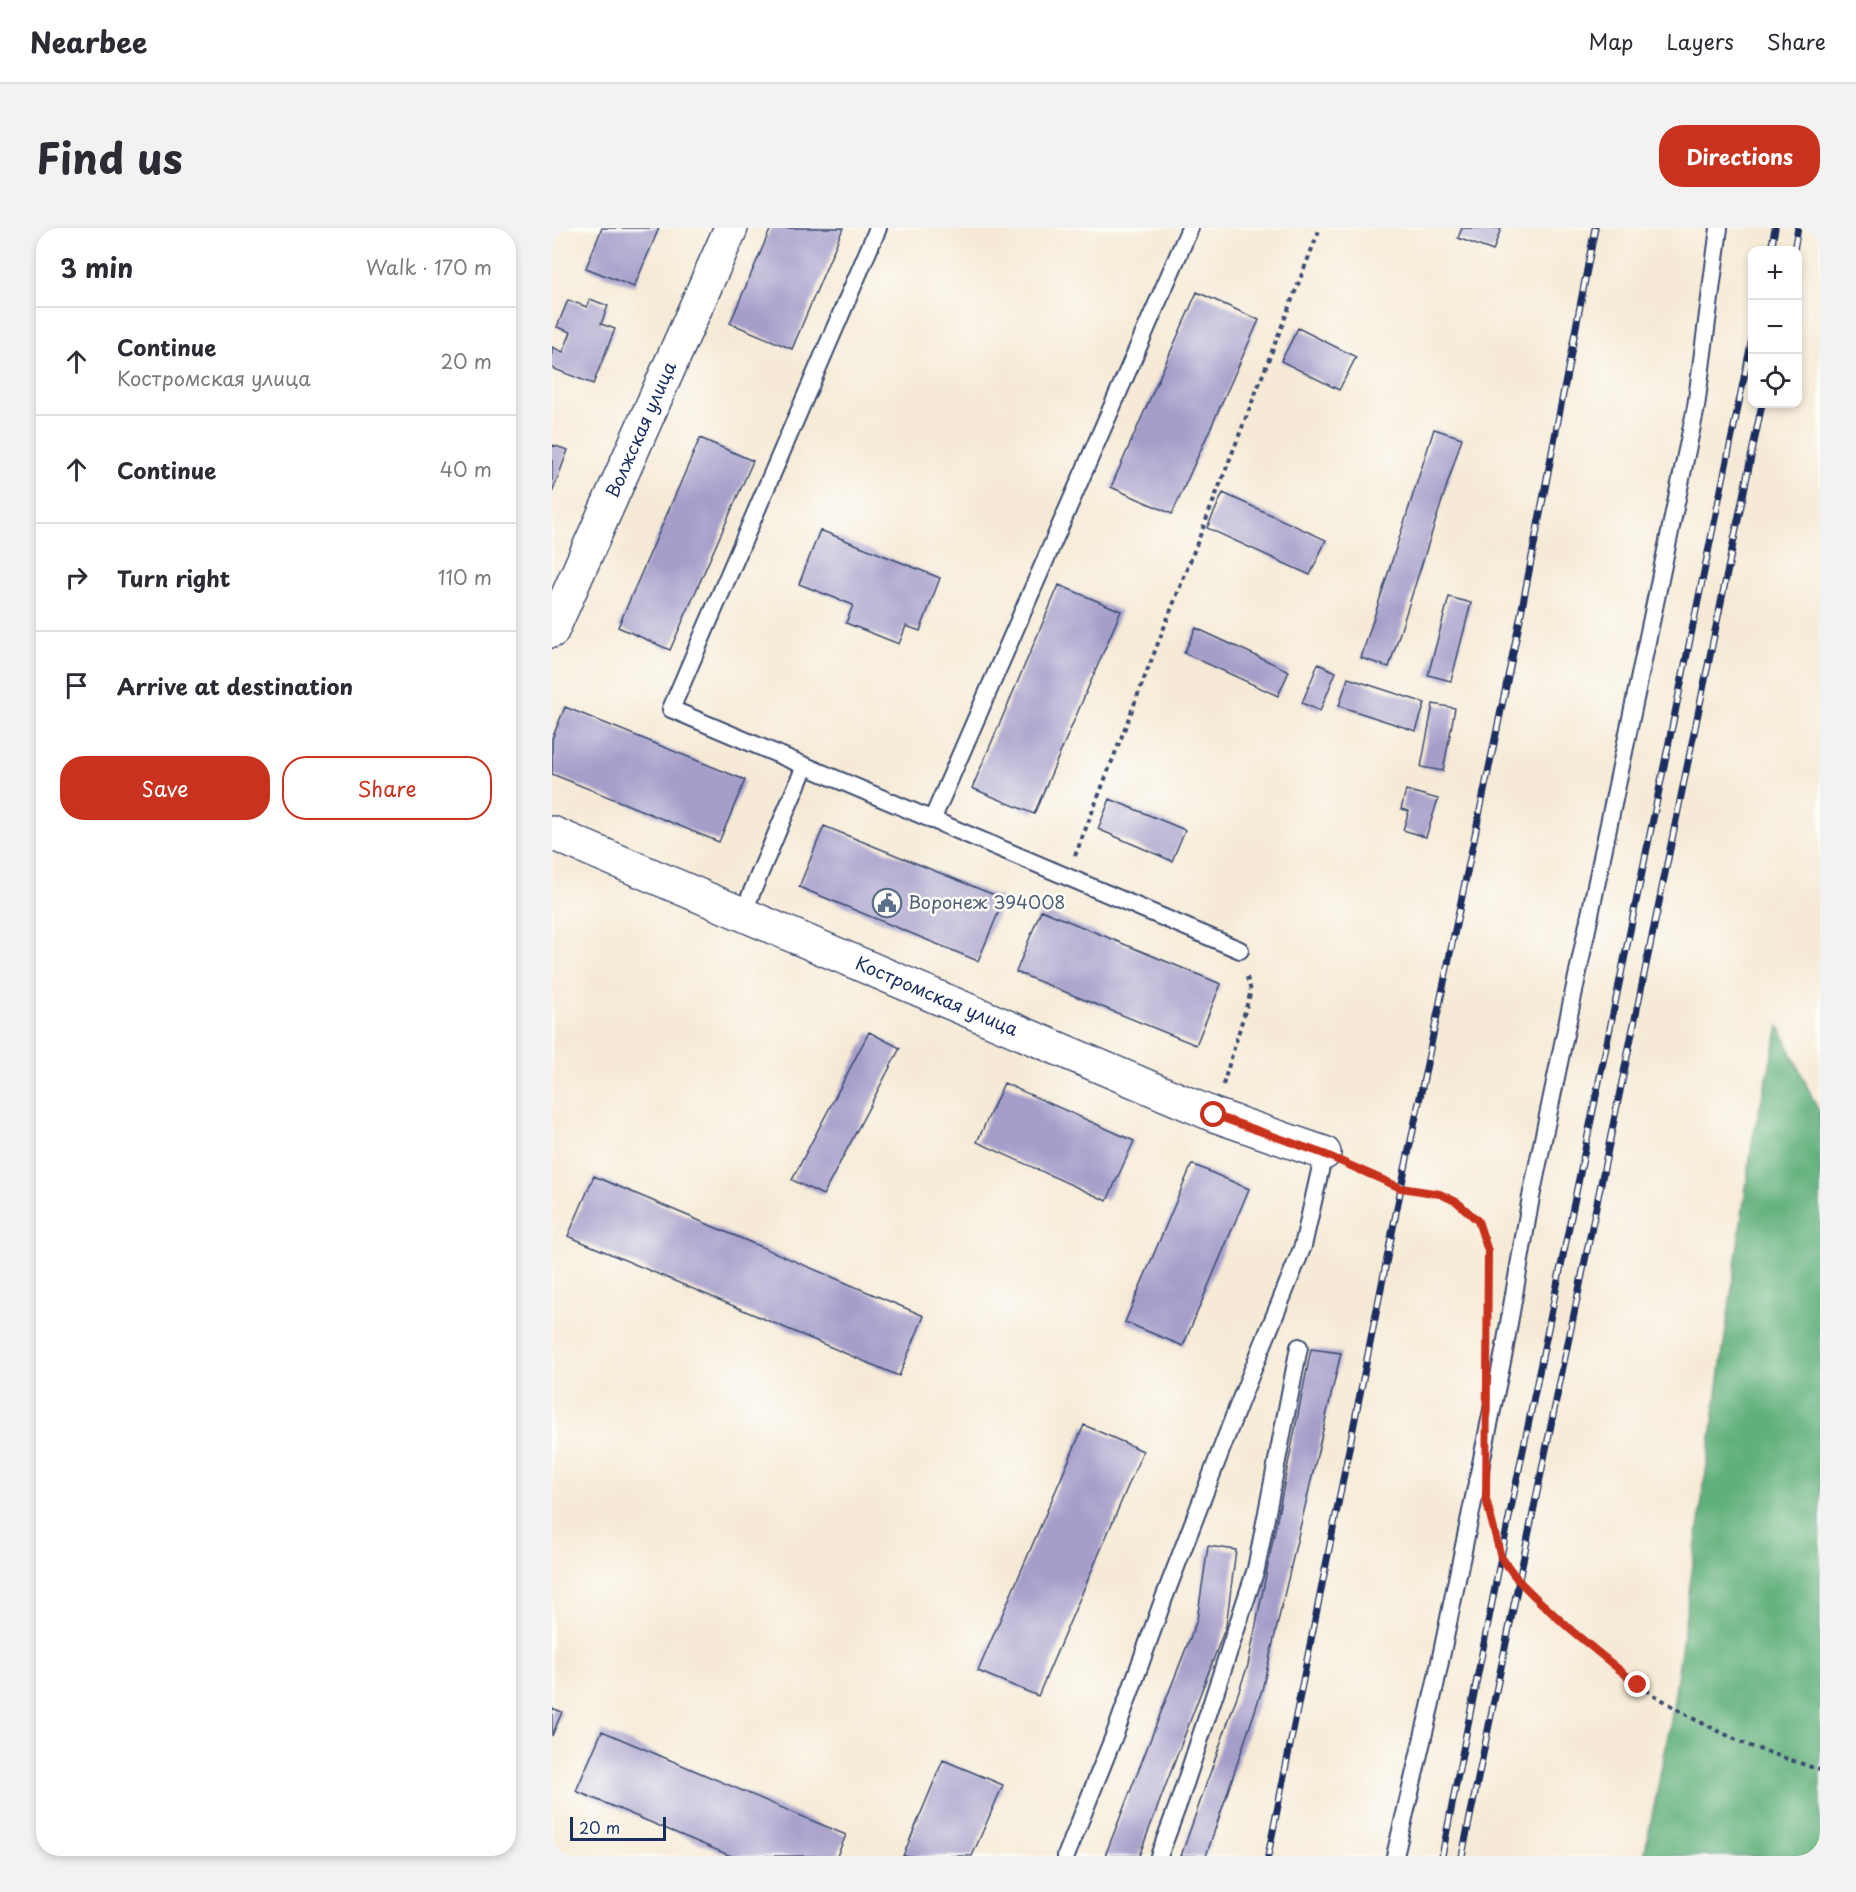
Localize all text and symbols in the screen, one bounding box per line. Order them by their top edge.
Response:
text: Nearbee [30,20,147,63]
text: Map [1589,25,1633,57]
text: Layers [1666,25,1734,57]
text: Share [1767,25,1826,57]
text: Find us [36,125,183,188]
button: Directions [1659,125,1820,187]
map controls [1748,246,1802,408]
button: + [1748,246,1802,300]
text: 3 min [60,248,133,287]
text: Walk · 170 m [366,252,492,282]
button: − [1748,300,1802,354]
text: Continue [117,330,216,363]
icon: ahead [60,345,93,378]
text: 20 m [440,346,492,376]
button: locate [1748,354,1802,408]
street label: Волжская улица [598,356,682,502]
text: Костромская улица [117,363,311,393]
icon: ahead [60,453,93,486]
text: Continue [117,453,216,486]
text: 40 m [440,454,492,484]
icon: right [60,561,93,594]
text: Turn right [117,561,230,594]
text: 110 m [438,562,492,592]
icon: arrive [60,669,93,702]
text: Arrive at destination [117,669,353,702]
button: Save [60,756,270,820]
button: Share [282,756,492,820]
public building icon: Воронеж 394008 [871,887,903,919]
place label: Воронеж 394008 [908,888,1066,915]
street label: Костромская улица [852,949,1023,1042]
route start [1200,1101,1226,1127]
route end [1624,1671,1650,1697]
scale bar [570,1814,666,1842]
text: 20 m [579,1815,620,1839]

